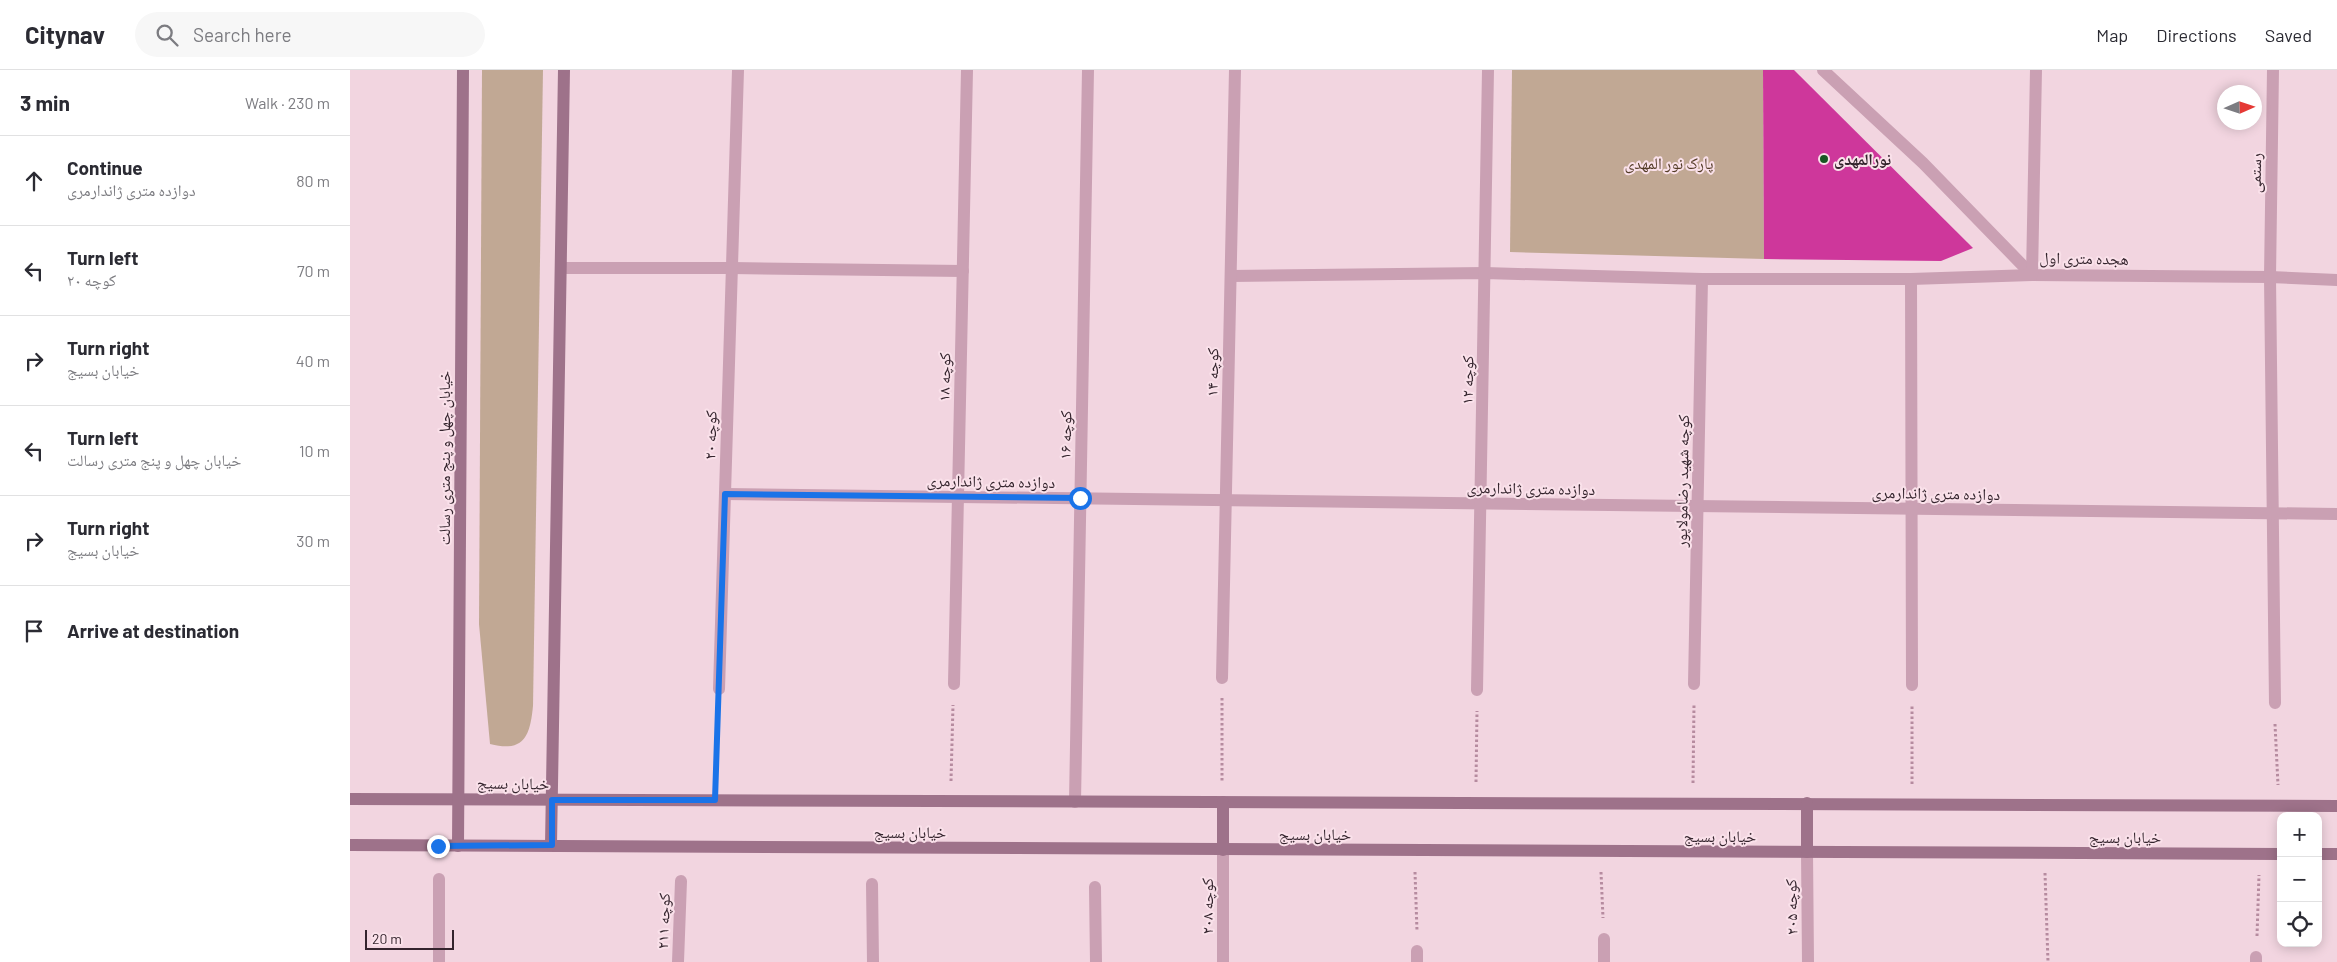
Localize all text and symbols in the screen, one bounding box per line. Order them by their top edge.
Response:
search box [135,12,485,57]
text: Citynav [25,20,105,49]
icon: search [153,21,181,49]
text: Search here [193,23,292,46]
text: Map [2096,24,2128,46]
text: Directions [2156,24,2237,46]
text: Saved [2265,24,2312,46]
north arrow [2217,85,2262,130]
text: 3 min [20,90,70,115]
text: Walk · 230 m [245,93,330,112]
place label: نورالمهدی [1834,149,1891,169]
park label: پارک نور المهدی [1624,153,1714,174]
marker: نورالمهدی [1818,153,1830,165]
street label: رستمی [2245,153,2266,193]
text: Continue [67,156,143,179]
icon: ahead [20,167,48,195]
text: 80 m [296,171,330,190]
text: دوازده متری ژاندارمری [67,180,196,199]
text: Turn left [67,246,138,269]
street label: هجده متری اول [2039,247,2129,270]
icon: left [20,257,48,285]
text: 70 m [297,261,330,280]
text: ۲۰ کوچه [67,270,116,289]
text: Turn right [67,336,149,359]
icon: right [20,347,48,375]
street label: ‍‍ ۱۴ کوچه [1202,347,1222,400]
text: 40 m [296,351,330,370]
street label: ۱۸ کوچه [934,352,954,402]
street label: ۱۲ کوچه [1457,355,1477,405]
text: خیابان بسیج [67,360,139,379]
street label: خیابان چهل و پنج متری رسالت [434,371,455,545]
street label: ۲۰ کوچه [699,410,721,460]
street label: ۱۶ کوچه [1055,410,1075,460]
street label: کوچه شهید رضامولاپور [1671,414,1693,549]
text: Turn left [67,426,138,449]
icon: left [20,437,48,465]
text: 10 m [299,441,330,460]
text: خیابان چهل و پنج متری رسالت [67,450,241,469]
street label: دوازده متری ژاندارمری [926,470,1056,493]
street label: دوازده متری ژاندارمری [1466,477,1596,500]
street label: دوازده متری ژاندارمری [1871,482,2001,505]
route start [1069,487,1092,510]
text: Turn right [67,516,149,539]
icon: right [20,527,48,555]
text: 30 m [296,531,330,550]
text: خیابان بسیج [67,540,139,559]
icon: arrive [20,617,48,645]
text: Arrive at destination [67,619,239,642]
street label: خیابان بسیج [477,772,549,795]
map controls [2277,812,2322,947]
button: + [2277,812,2322,857]
street label: خیابان بسیج [874,822,946,843]
street label: خیابان بسیج [1279,824,1351,845]
street label: خیابان بسیج [1684,826,1756,847]
street label: خیابان بسیج [2089,827,2161,848]
route end [427,835,450,858]
button: − [2277,857,2322,902]
street label: ۲۰۸ کوچه [1197,877,1217,934]
street label: ۲۰۵ کوچه [1781,878,1801,935]
street label: کوچه ۲۱۱ [652,892,674,949]
button: locate [2277,902,2322,947]
scale bar [365,927,454,950]
text: 20 m [372,930,402,947]

